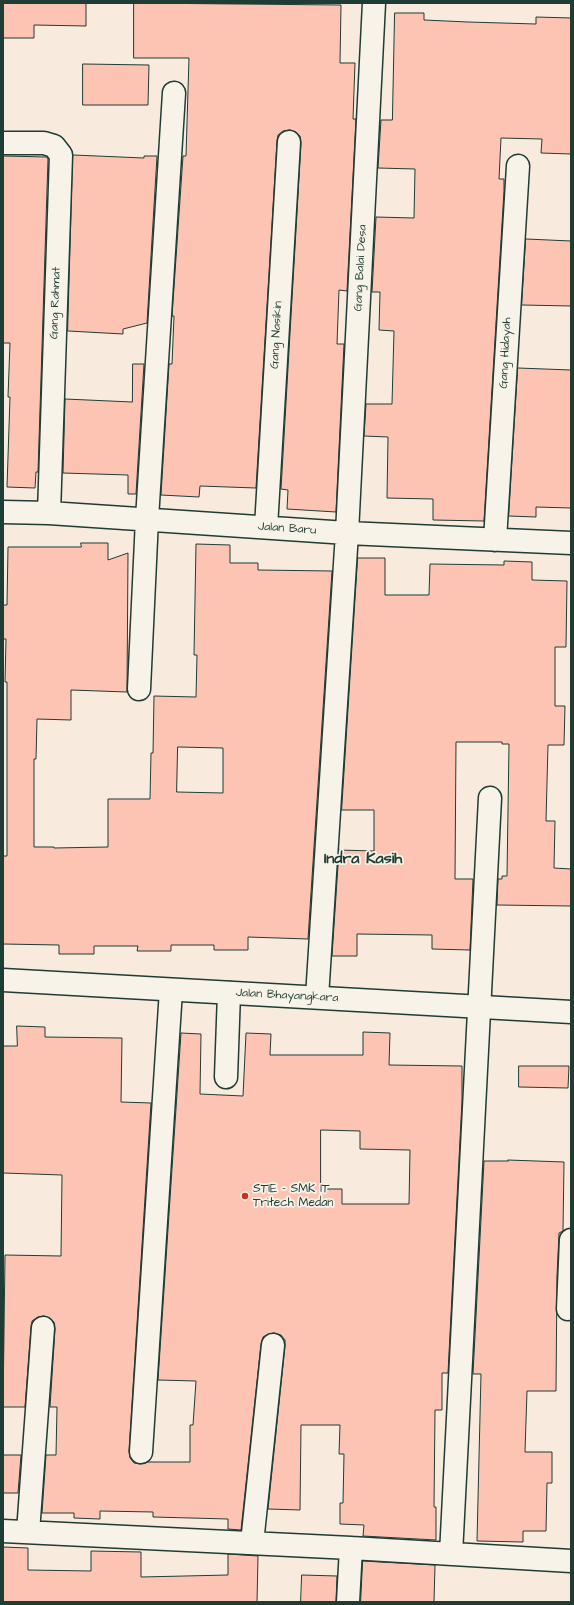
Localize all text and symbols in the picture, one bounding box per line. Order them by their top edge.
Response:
street label: Gang Balai Desa [352,224,370,312]
street label: Gang Rahmat [48,267,64,339]
street label: Gang Nasikin [268,301,286,369]
street label: Gang Hidayah [497,317,515,389]
street label: Jalan Baru [257,520,317,538]
district label: Indra Kasih [324,850,402,870]
street label: Jalan Bhayangkara [235,986,339,1006]
place label: STIE - SMK IT Tritech Medan [253,1182,333,1210]
marker: STIE - SMK IT Tritech Medan [240,1191,250,1201]

